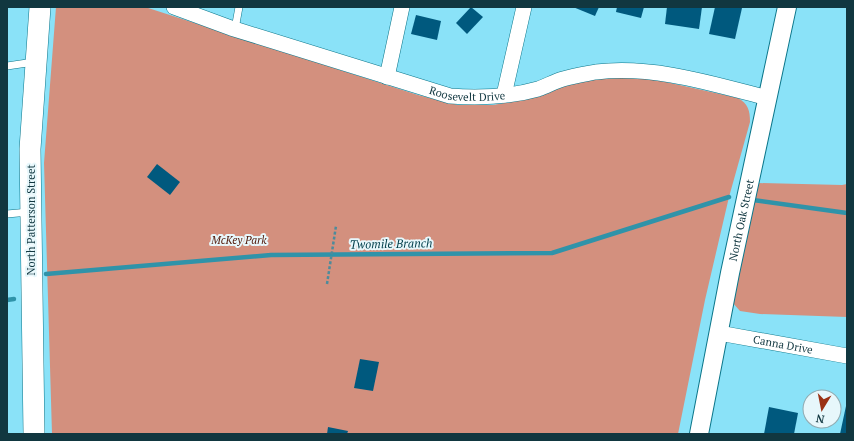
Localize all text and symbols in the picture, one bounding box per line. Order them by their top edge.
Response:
street label: Roosevelt Drive [428,83,506,104]
street label: North Patterson Street [24,165,38,275]
street label: North Oak Street [726,178,757,262]
park label: McKey Park [210,233,267,247]
water label: Twomile Branch [349,235,433,252]
street label: Canna Drive [752,332,814,357]
north arrow [802,389,842,429]
text: N [814,411,826,426]

